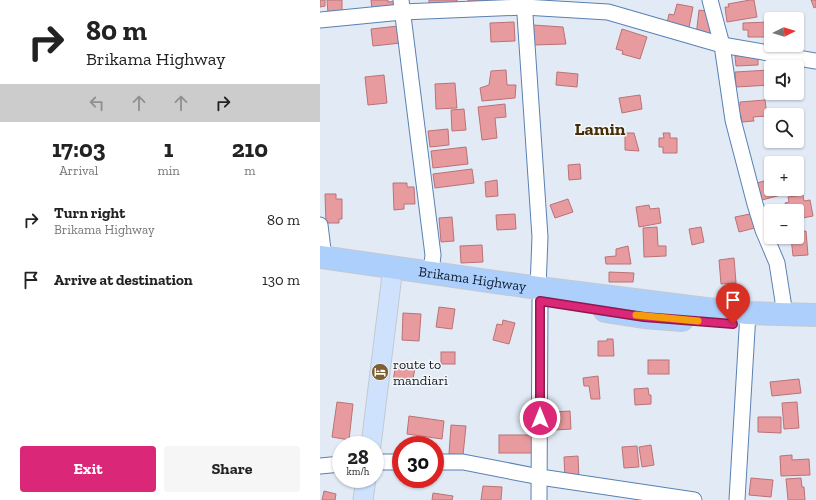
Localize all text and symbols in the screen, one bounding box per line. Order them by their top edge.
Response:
north arrow [764,12,804,52]
map controls [764,12,804,244]
text: 80 m [86,14,147,47]
icon: right [20,16,72,68]
text: Brikama Highway [86,48,225,70]
button: sound [764,60,804,100]
icon: left [86,92,108,114]
icon: ahead [128,92,150,114]
icon: ahead [170,92,192,114]
icon: right [212,92,234,114]
button: search [764,108,804,148]
district label: Lamin [575,118,626,140]
text: 17:03 [52,134,106,163]
text: 1 [164,134,173,163]
text: 210 [232,134,268,163]
button: + [764,156,804,196]
text: Arrival [59,163,98,178]
text: min [157,163,180,178]
text: m [244,163,255,178]
text: Turn right [54,204,125,222]
button: − [764,204,804,244]
icon: right [20,209,42,231]
text: 80 m [267,211,300,229]
text: Brikama Highway [54,222,155,237]
street label: Brikama Highway [417,263,528,295]
icon: arrive [20,269,42,291]
text: Arrive at destination [54,271,193,289]
text: 130 m [262,271,300,289]
pin [716,283,750,324]
icon: arrive [722,289,744,311]
place label: route to mandiari [393,356,448,389]
hotel icon: route to mandiari [370,362,390,382]
position arrow [519,397,561,439]
speed limit sign: 30 [392,436,444,488]
text: 28 [347,445,369,469]
button: Exit [20,446,156,492]
button: Share [164,446,300,492]
text: km/h [347,466,369,478]

